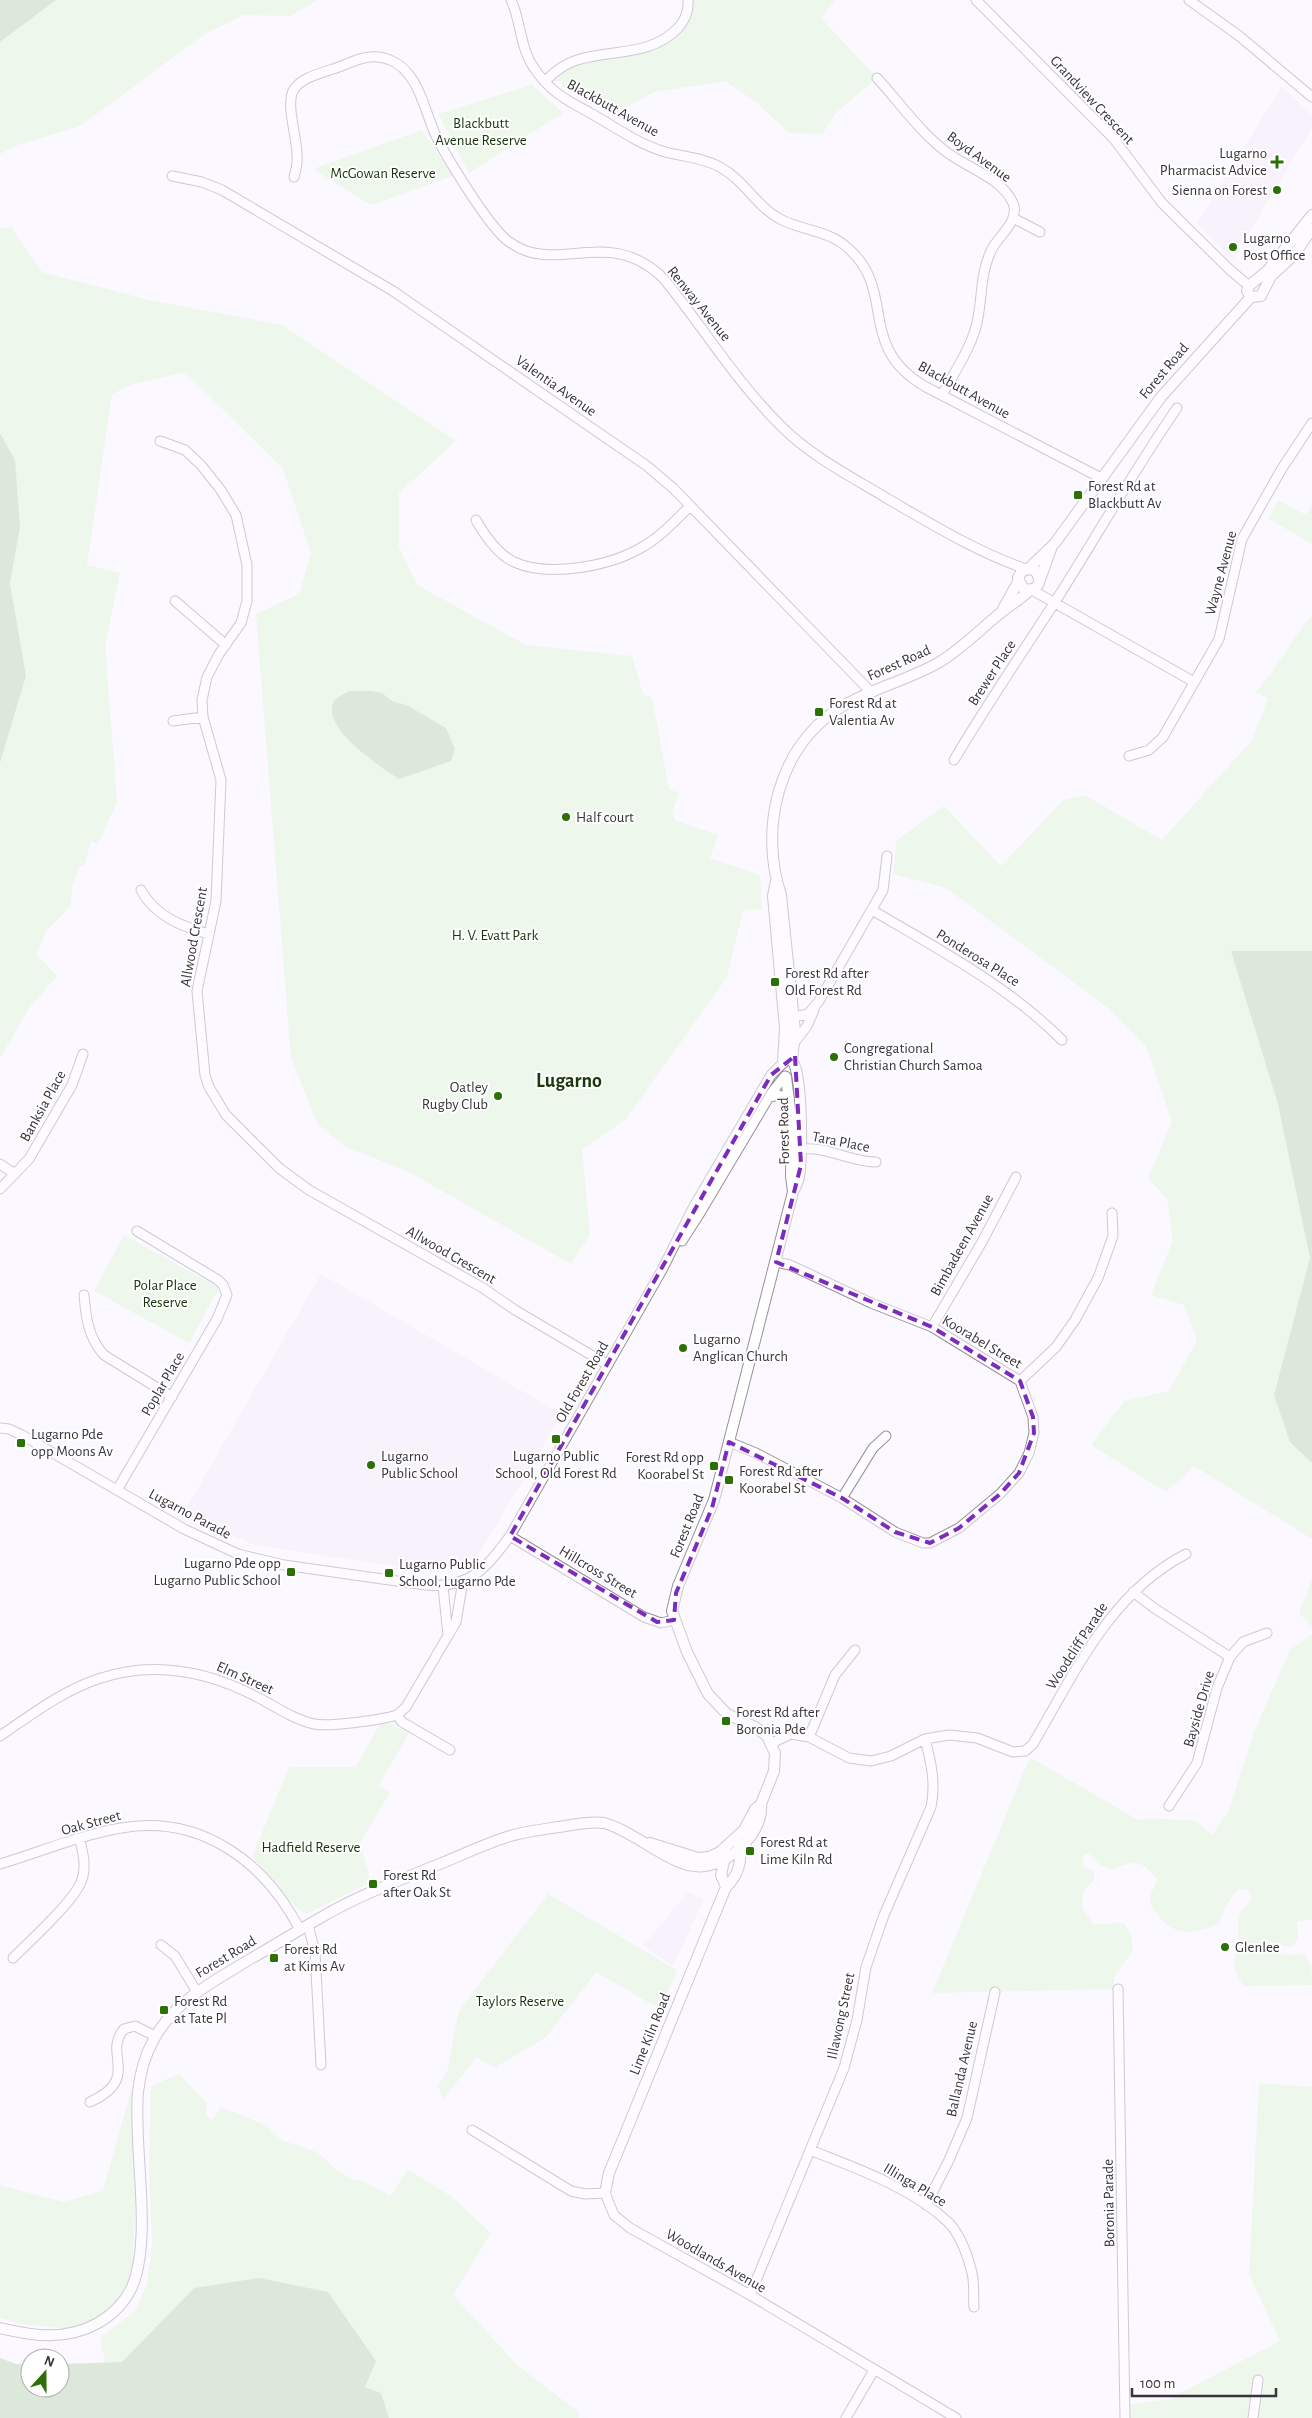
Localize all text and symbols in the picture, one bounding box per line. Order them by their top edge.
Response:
street label: Grandview Crescent [1047,53,1137,147]
street label: Blackbutt Avenue [565,77,661,139]
park label: Blackbutt Avenue Reserve [435,116,527,148]
street label: Boyd Avenue [944,129,1014,185]
place label: Lugarno Pharmacist Advice [1160,146,1267,178]
marker: Lugarno Pharmacist Advice [1271,156,1283,168]
park label: McGowan Reserve [330,166,436,181]
place label: Sienna on Forest [1172,183,1267,198]
marker: Sienna on Forest [1271,184,1283,196]
place label: Lugarno Post Office [1243,231,1306,263]
marker: Lugarno Post Office [1227,241,1239,253]
street label: Renway Avenue [664,264,734,344]
street label: Forest Road [1137,340,1192,402]
street label: Valentia Avenue [513,353,599,419]
street label: Blackbutt Avenue [916,359,1012,421]
place label: Forest Rd at Blackbutt Av [1088,479,1162,511]
marker: Forest Rd at Blackbutt Av [1072,489,1084,501]
street label: Wayne Avenue [1203,529,1239,617]
street label: Brewer Place [965,637,1019,708]
street label: Forest Road [865,642,933,684]
place label: Forest Rd at Valentia Av [829,696,897,728]
marker: Forest Rd at Valentia Av [813,706,825,718]
place label: Half court [576,810,634,825]
marker: Half court [560,811,572,823]
street label: Allwood Crescent [178,886,210,988]
street label: Ponderosa Place [934,926,1022,990]
park label: H. V. Evatt Park [452,928,538,943]
place label: Forest Rd after Old Forest Rd [785,966,869,998]
marker: Forest Rd after Old Forest Rd [769,976,781,988]
place label: Congregational Christian Church Samoa [844,1041,983,1073]
marker: Congregational Christian Church Samoa [828,1051,840,1063]
street label: Banksia Place [17,1068,69,1144]
district label: Lugarno [536,1071,602,1091]
place label: Oatley Rugby Club [422,1080,489,1112]
marker: Oatley Rugby Club [492,1090,504,1102]
street label: Forest Road [776,1097,792,1165]
street label: Tara Place [811,1129,871,1155]
street label: Bimbadeen Avenue [928,1192,996,1298]
street label: Allwood Crescent [404,1223,499,1287]
park label: Polar Place Reserve [133,1278,197,1310]
street label: Koorabel Street [939,1312,1025,1372]
place label: Lugarno Anglican Church [693,1332,788,1364]
street label: Old Forest Road [553,1339,611,1425]
marker: Lugarno Anglican Church [677,1342,689,1354]
street label: Poplar Place [139,1349,187,1419]
place label: Lugarno Pde opp Moons Av [31,1427,113,1459]
marker: Lugarno Public School, Old Forest Rd [550,1433,562,1445]
marker: Lugarno Pde opp Moons Av [15,1437,27,1449]
place label: Lugarno Public School [381,1449,458,1481]
place label: Lugarno Public School, Old Forest Rd [495,1449,617,1481]
place label: Forest Rd opp Koorabel St [626,1450,704,1482]
marker: Lugarno Public School [365,1459,377,1471]
marker: Forest Rd opp Koorabel St [708,1460,720,1472]
place label: Forest Rd after Koorabel St [739,1464,823,1496]
marker: Forest Rd after Koorabel St [723,1474,735,1486]
street label: Lugarno Parade [146,1486,234,1542]
street label: Forest Road [667,1492,707,1560]
street label: Hillcross Street [556,1543,640,1601]
place label: Lugarno Pde opp Lugarno Public School [153,1556,281,1588]
place label: Lugarno Public School, Lugarno Pde [399,1557,516,1589]
marker: Lugarno Pde opp Lugarno Public School [285,1566,297,1578]
marker: Lugarno Public School, Lugarno Pde [383,1567,395,1579]
street label: Woodcliff Parade [1043,1600,1111,1692]
street label: Elm Street [214,1659,276,1697]
street label: Bayside Drive [1181,1669,1217,1749]
place label: Forest Rd after Boronia Pde [736,1705,820,1737]
marker: Forest Rd after Boronia Pde [720,1715,732,1727]
street label: Oak Street [60,1808,123,1838]
place label: Forest Rd at Lime Kiln Rd [760,1835,833,1867]
park label: Hadfield Reserve [261,1840,361,1855]
marker: Forest Rd at Lime Kiln Rd [744,1845,756,1857]
place label: Forest Rd after Oak St [383,1868,451,1900]
marker: Forest Rd after Oak St [367,1878,379,1890]
street label: Forest Road [193,1933,259,1981]
place label: Glenlee [1235,1940,1280,1955]
marker: Glenlee [1219,1941,1231,1953]
place label: Forest Rd at Kims Av [284,1942,345,1974]
marker: Forest Rd at Kims Av [268,1952,280,1964]
street label: Illawong Street [825,1971,858,2061]
street label: Lime Kiln Road [627,1991,673,2077]
place label: Forest Rd at Tate Pl [174,1994,228,2026]
park label: Taylors Reserve [476,1994,564,2009]
marker: Forest Rd at Tate Pl [158,2004,170,2016]
street label: Ballanda Avenue [944,2020,980,2118]
street label: Boronia Parade [1101,2159,1117,2247]
street label: Illinga Place [881,2160,949,2210]
street label: Woodlands Avenue [663,2226,769,2296]
north arrow [20,2348,70,2398]
text: N [42,2354,56,2370]
scale bar [1132,2366,1276,2398]
text: 100 m [1140,2376,1175,2391]

